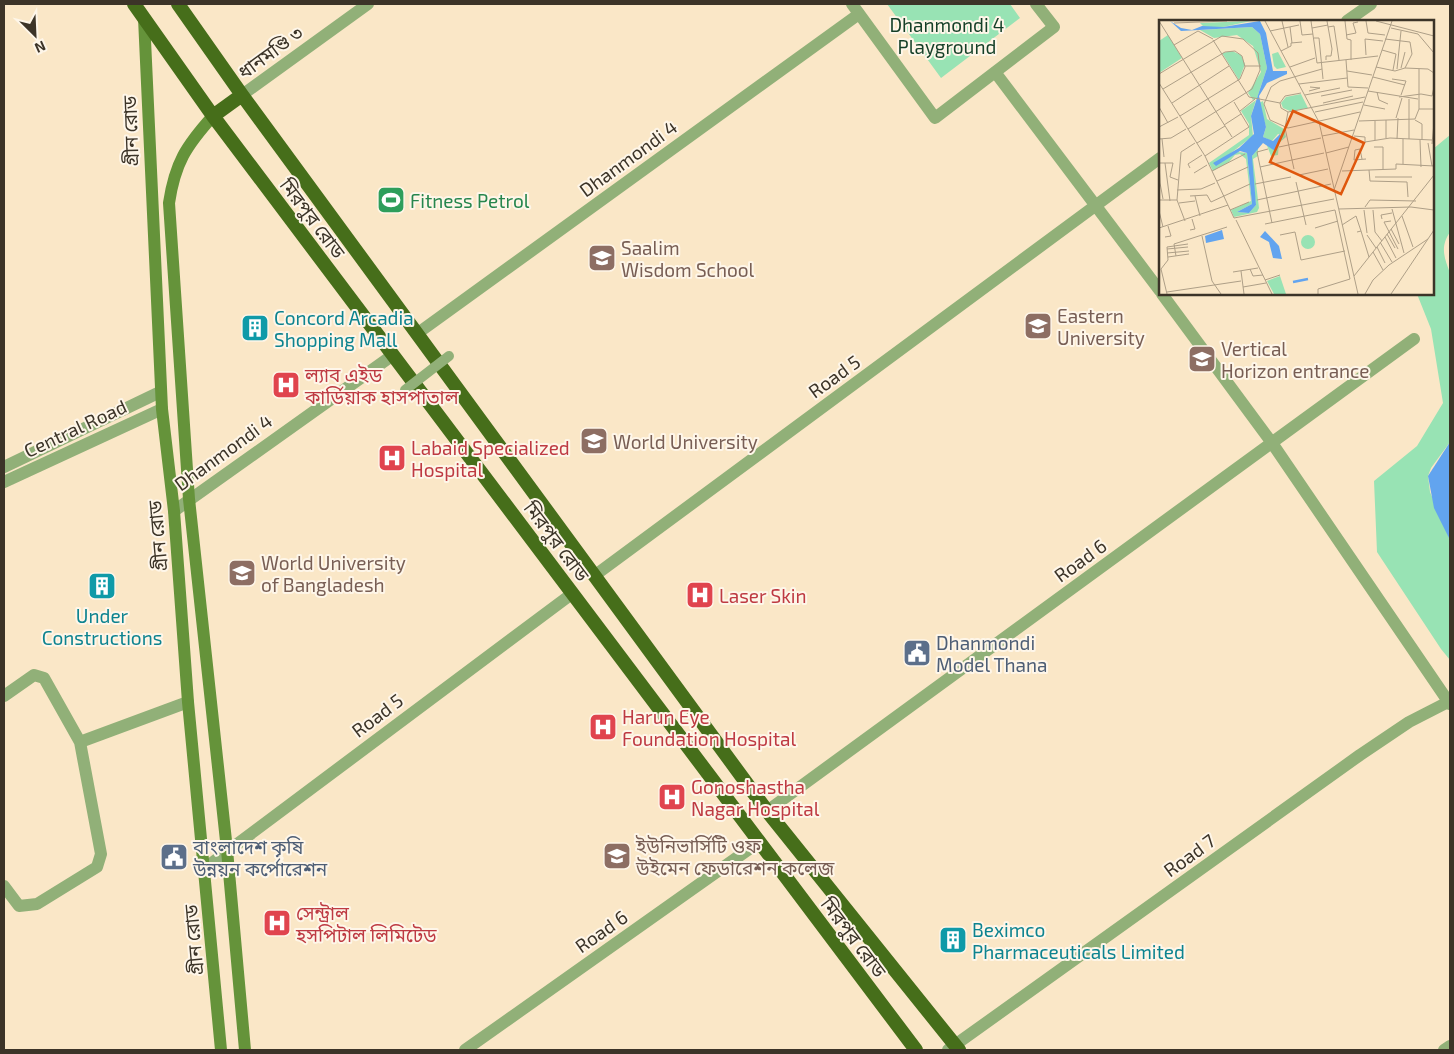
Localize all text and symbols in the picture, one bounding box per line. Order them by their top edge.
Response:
north arrow [10,10,60,60]
park label: Dhanmondi 4 Playground [889,13,1005,58]
inset map [1159,20,1434,295]
street label: ধানমণ্ডি ৩ [233,21,307,83]
text: N [32,38,49,57]
street label: গ্রীন রোড [117,95,143,167]
street label: Dhanmondi 4 [575,115,681,201]
street label: মিরপুর রোড [274,173,351,263]
sports icon: Fitness Petrol [376,185,406,215]
place label: Fitness Petrol [410,189,530,212]
place label: Saalim Wisdom School [621,236,755,281]
school or university icon: Saalim Wisdom School [587,243,617,273]
place label: Eastern University [1057,304,1145,349]
place label: Concord Arcadia Shopping Mall [274,306,414,351]
school or university icon: Eastern University [1023,311,1053,341]
building icon: Concord Arcadia Shopping Mall [240,313,270,343]
place label: Vertical Horizon entrance [1221,337,1369,382]
school or university icon: Vertical Horizon entrance [1187,344,1217,374]
street label: Road 5 [804,350,864,402]
place label: ল্যাব এইড কার্ডিয়াক হাসপাতাল [304,363,460,408]
hospital icon: ল্যাব এইড কার্ডিয়াক হাসপাতাল [271,370,301,400]
street label: Central Road [20,394,130,462]
street label: Dhanmondi 4 [170,409,276,495]
school or university icon: World University [579,426,609,456]
place label: World University [613,430,758,453]
place label: Labaid Specialized Hospital [411,436,570,481]
hospital icon: Labaid Specialized Hospital [377,443,407,473]
street label: মিরপুর রোড [518,496,595,586]
street label: গ্রীন রোড [142,499,172,572]
street label: Road 6 [1049,533,1111,587]
place label: World University of Bangladesh [261,551,406,596]
school or university icon: World University of Bangladesh [227,558,257,588]
building icon: Under Constructions [87,571,117,601]
hospital icon: Laser Skin [685,580,715,610]
place label: Laser Skin [719,584,807,607]
place label: Under Constructions [42,604,162,649]
place label: Dhanmondi Model Thana [936,631,1048,676]
public building icon: Dhanmondi Model Thana [902,638,932,668]
street label: Road 5 [347,688,407,742]
place label: Harun Eye Foundation Hospital [622,705,796,750]
hospital icon: Harun Eye Foundation Hospital [588,712,618,742]
place label: Gonoshastha Nagar Hospital [691,775,820,820]
hospital icon: Gonoshastha Nagar Hospital [657,782,687,812]
street label: Road 7 [1159,829,1219,881]
place label: ইউনিভার্সিটি ওফ উইমেন ফেডারেশন কলেজ [635,834,835,879]
place label: বাংলাদেশ কৃষি উন্নয়ন কর্পোরেশন [192,835,328,880]
school or university icon: ইউনিভার্সিটি ওফ উইমেন ফেডারেশন কলেজ [602,841,632,871]
public building icon: বাংলাদেশ কৃষি উন্নয়ন কর্পোরেশন [159,842,189,872]
street label: মিরপুর রোড [815,892,892,982]
place label: সেন্ট্রাল হসপিটাল লিমিটেড [295,901,437,946]
street label: গ্রীন রোড [178,903,208,976]
street label: Road 6 [570,905,632,957]
hospital icon: সেন্ট্রাল হসপিটাল লিমিটেড [262,908,292,938]
place label: Beximco Pharmaceuticals Limited [972,918,1185,963]
building icon: Beximco Pharmaceuticals Limited [938,925,968,955]

